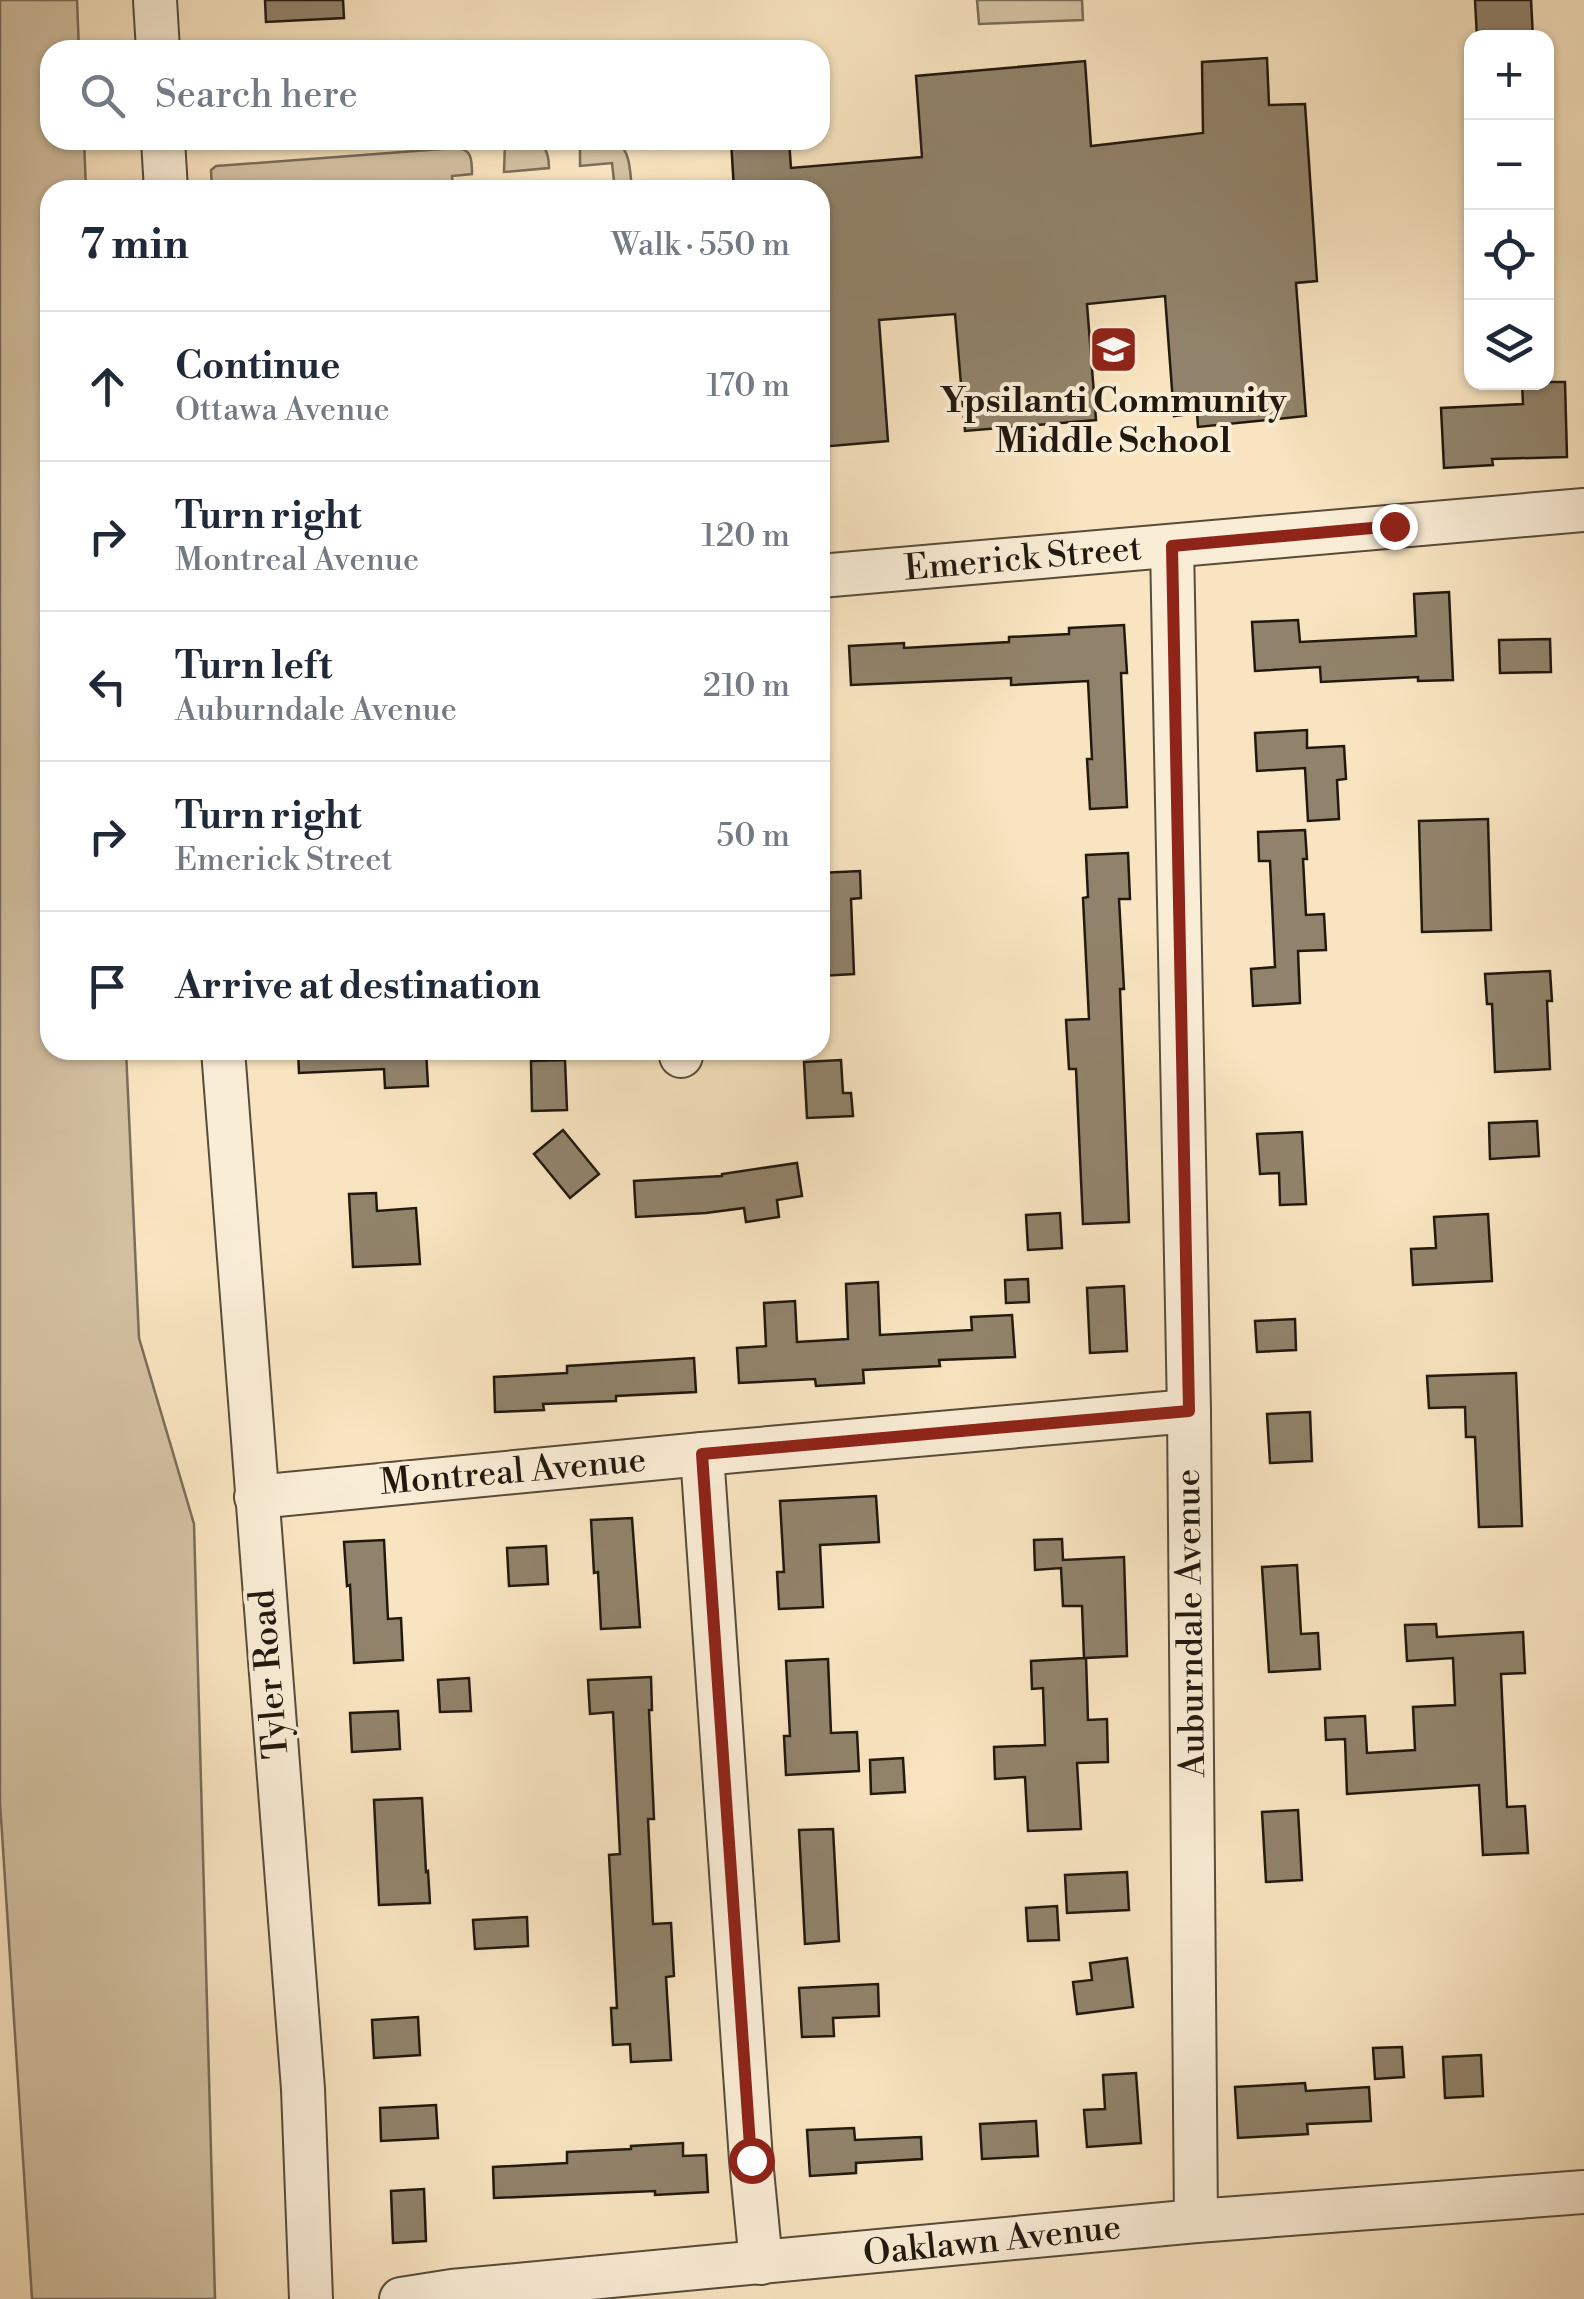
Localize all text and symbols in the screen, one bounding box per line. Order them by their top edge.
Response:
map controls [1464,30,1554,390]
button: + [1464,30,1554,120]
search box [40,40,830,150]
icon: search [75,68,130,123]
text: Search here [155,72,358,119]
button: − [1464,120,1554,210]
button: locate [1464,210,1554,300]
text: 7 min [80,219,189,272]
text: Walk · 550 m [611,225,790,265]
button: layers [1464,300,1554,390]
school or university icon: Ypsilanti Community Middle School [1087,323,1139,375]
text: Continue [175,343,340,390]
icon: ahead [80,359,135,414]
text: 170 m [707,366,790,406]
place label: Ypsilanti Community Middle School [940,380,1287,463]
text: Ottawa Avenue [175,390,390,430]
text: Turn right [175,493,361,540]
route end [1372,504,1418,550]
icon: right [80,509,135,564]
text: 120 m [701,516,790,556]
street label: Emerick Street [903,527,1143,591]
text: Montreal Avenue [175,540,419,580]
text: Turn left [175,643,332,690]
icon: left [80,659,135,714]
text: 210 m [703,666,790,706]
text: Auburndale Avenue [175,690,457,730]
text: Turn right [175,793,361,840]
icon: right [80,809,135,864]
text: 50 m [717,816,790,856]
text: Emerick Street [175,840,393,880]
icon: arrive [80,959,135,1014]
text: Arrive at destination [175,963,541,1010]
street label: Montreal Avenue [378,1439,648,1505]
street label: Auburndale Avenue [1167,1468,1215,1779]
street label: Tyler Road [241,1587,299,1761]
route start [729,2138,775,2184]
street label: Oaklawn Avenue [861,2206,1123,2276]

